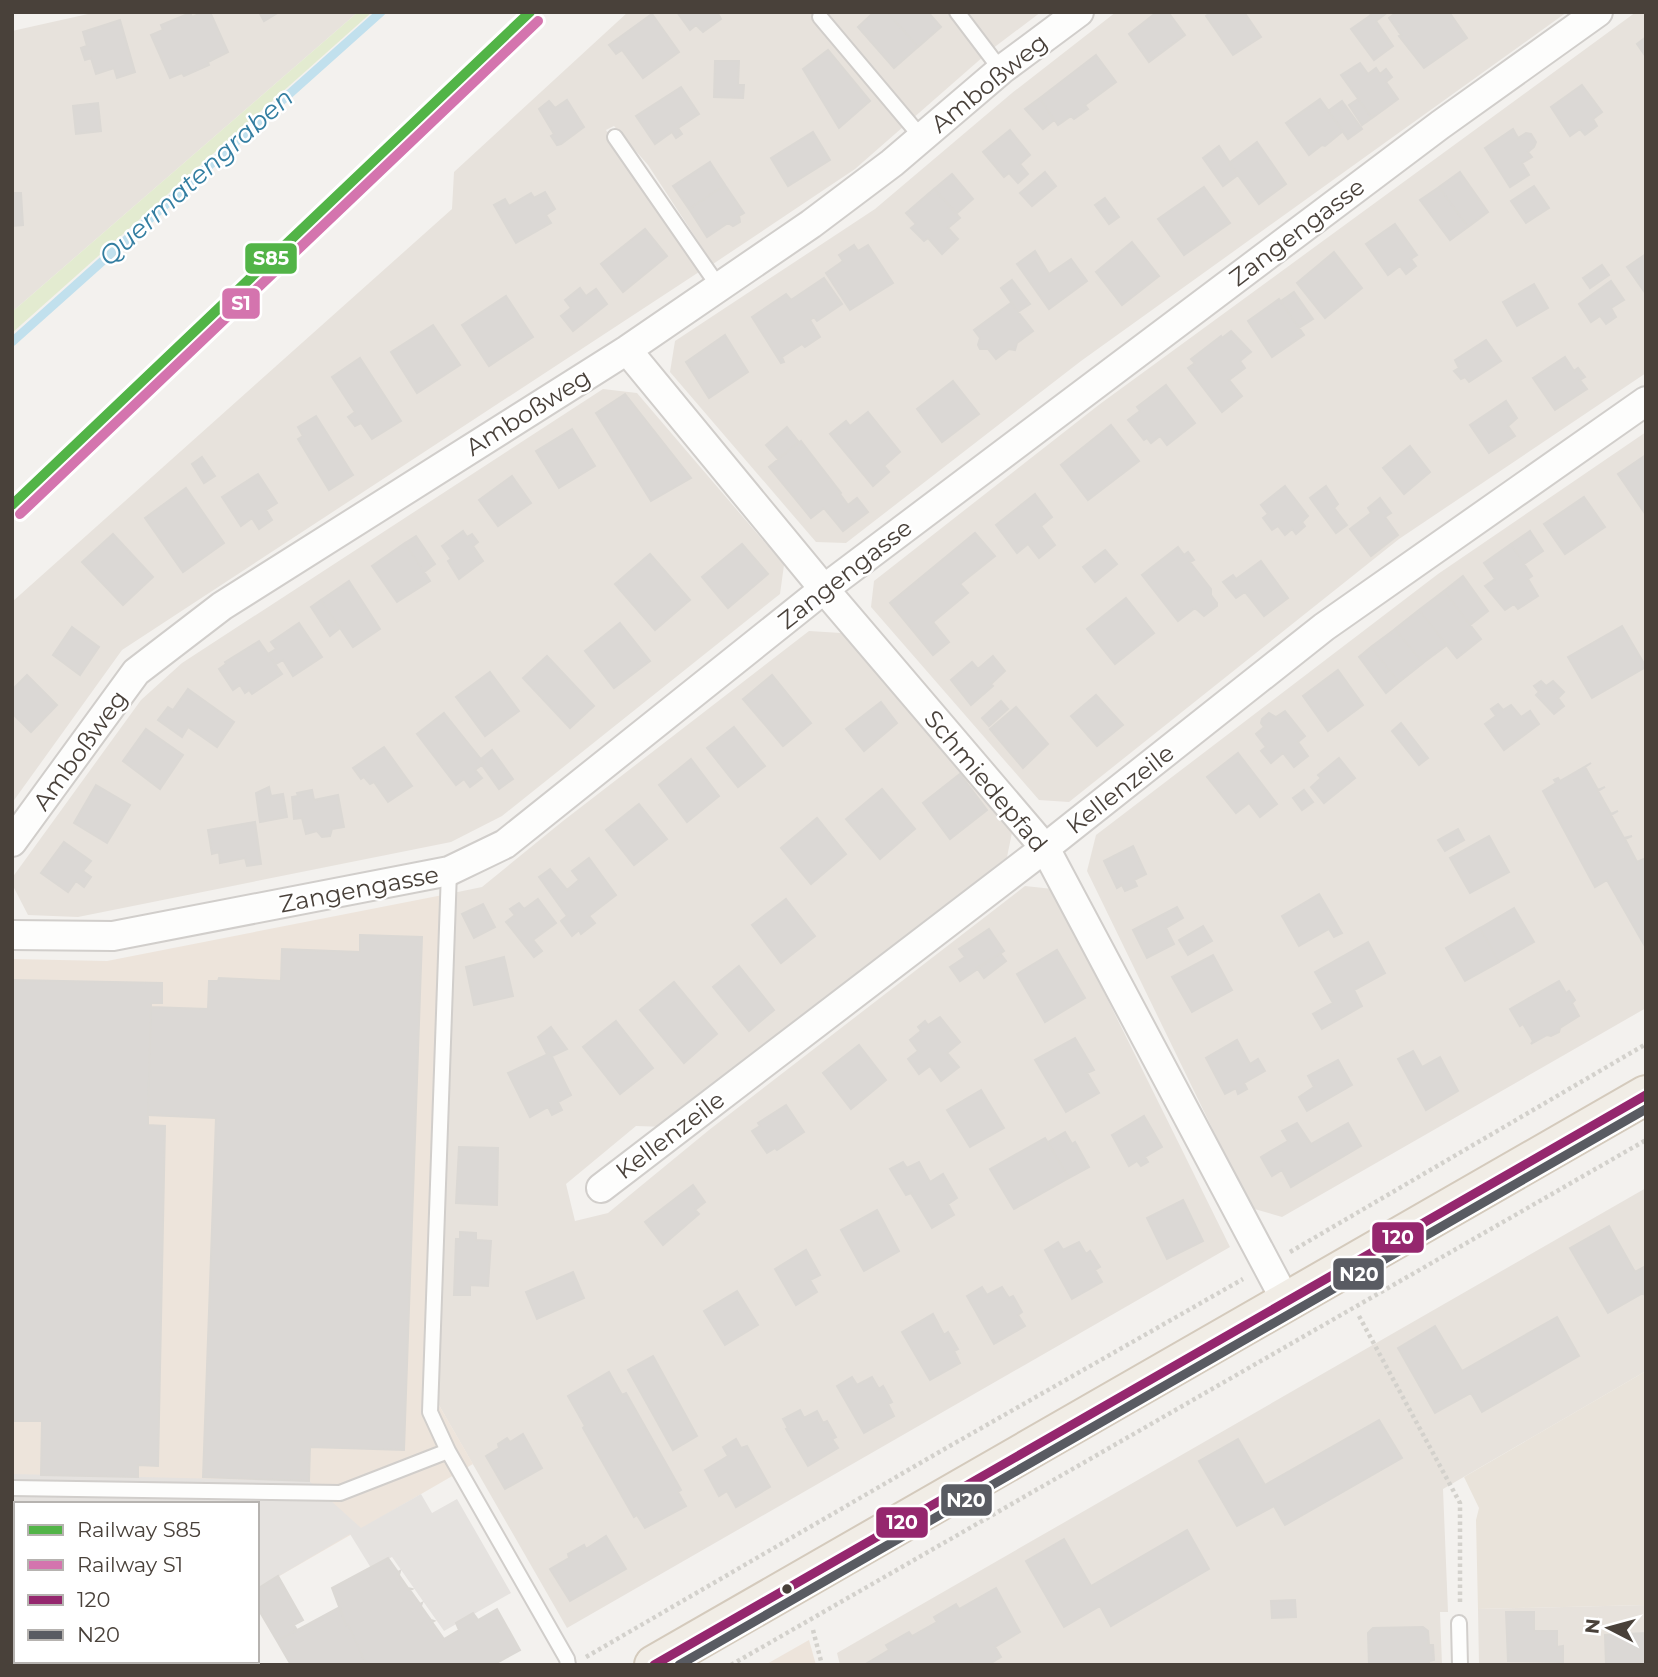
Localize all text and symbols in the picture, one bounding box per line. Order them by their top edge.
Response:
street label: Amboßweg [925,27,1053,139]
water label: Quermatengraben [92,81,300,273]
street label: Zangengasse [1224,172,1370,292]
line badge: S85 [244,242,298,275]
text: S85 [253,247,289,270]
line badge: S1 [221,287,261,320]
text: S1 [231,292,251,315]
street label: Amboßweg [460,362,596,462]
street label: Zangengasse [772,513,918,635]
street label: Amboßweg [27,684,133,816]
street label: Schmiedepfad [918,704,1054,858]
street label: Kellenzeile [1060,738,1180,840]
street label: Zangengasse [277,859,441,919]
street label: Kellenzeile [610,1085,730,1185]
line badge: 120 [1371,1221,1425,1254]
text: 120 [1382,1226,1414,1249]
line badge: N20 [1332,1257,1385,1291]
text: N20 [1339,1263,1379,1286]
line badge: N20 [940,1483,993,1517]
text: N20 [946,1489,986,1512]
legend [14,1502,259,1663]
line badge: 120 [875,1506,929,1539]
text: 120 [886,1511,918,1534]
text: Railway S85 [77,1517,201,1542]
text: Railway S1 [77,1552,183,1577]
unlabelled marker [780,1582,794,1596]
text: 120 [77,1587,110,1612]
north arrow [1574,1593,1644,1663]
text: N [1580,1617,1605,1635]
text: N20 [77,1622,120,1647]

